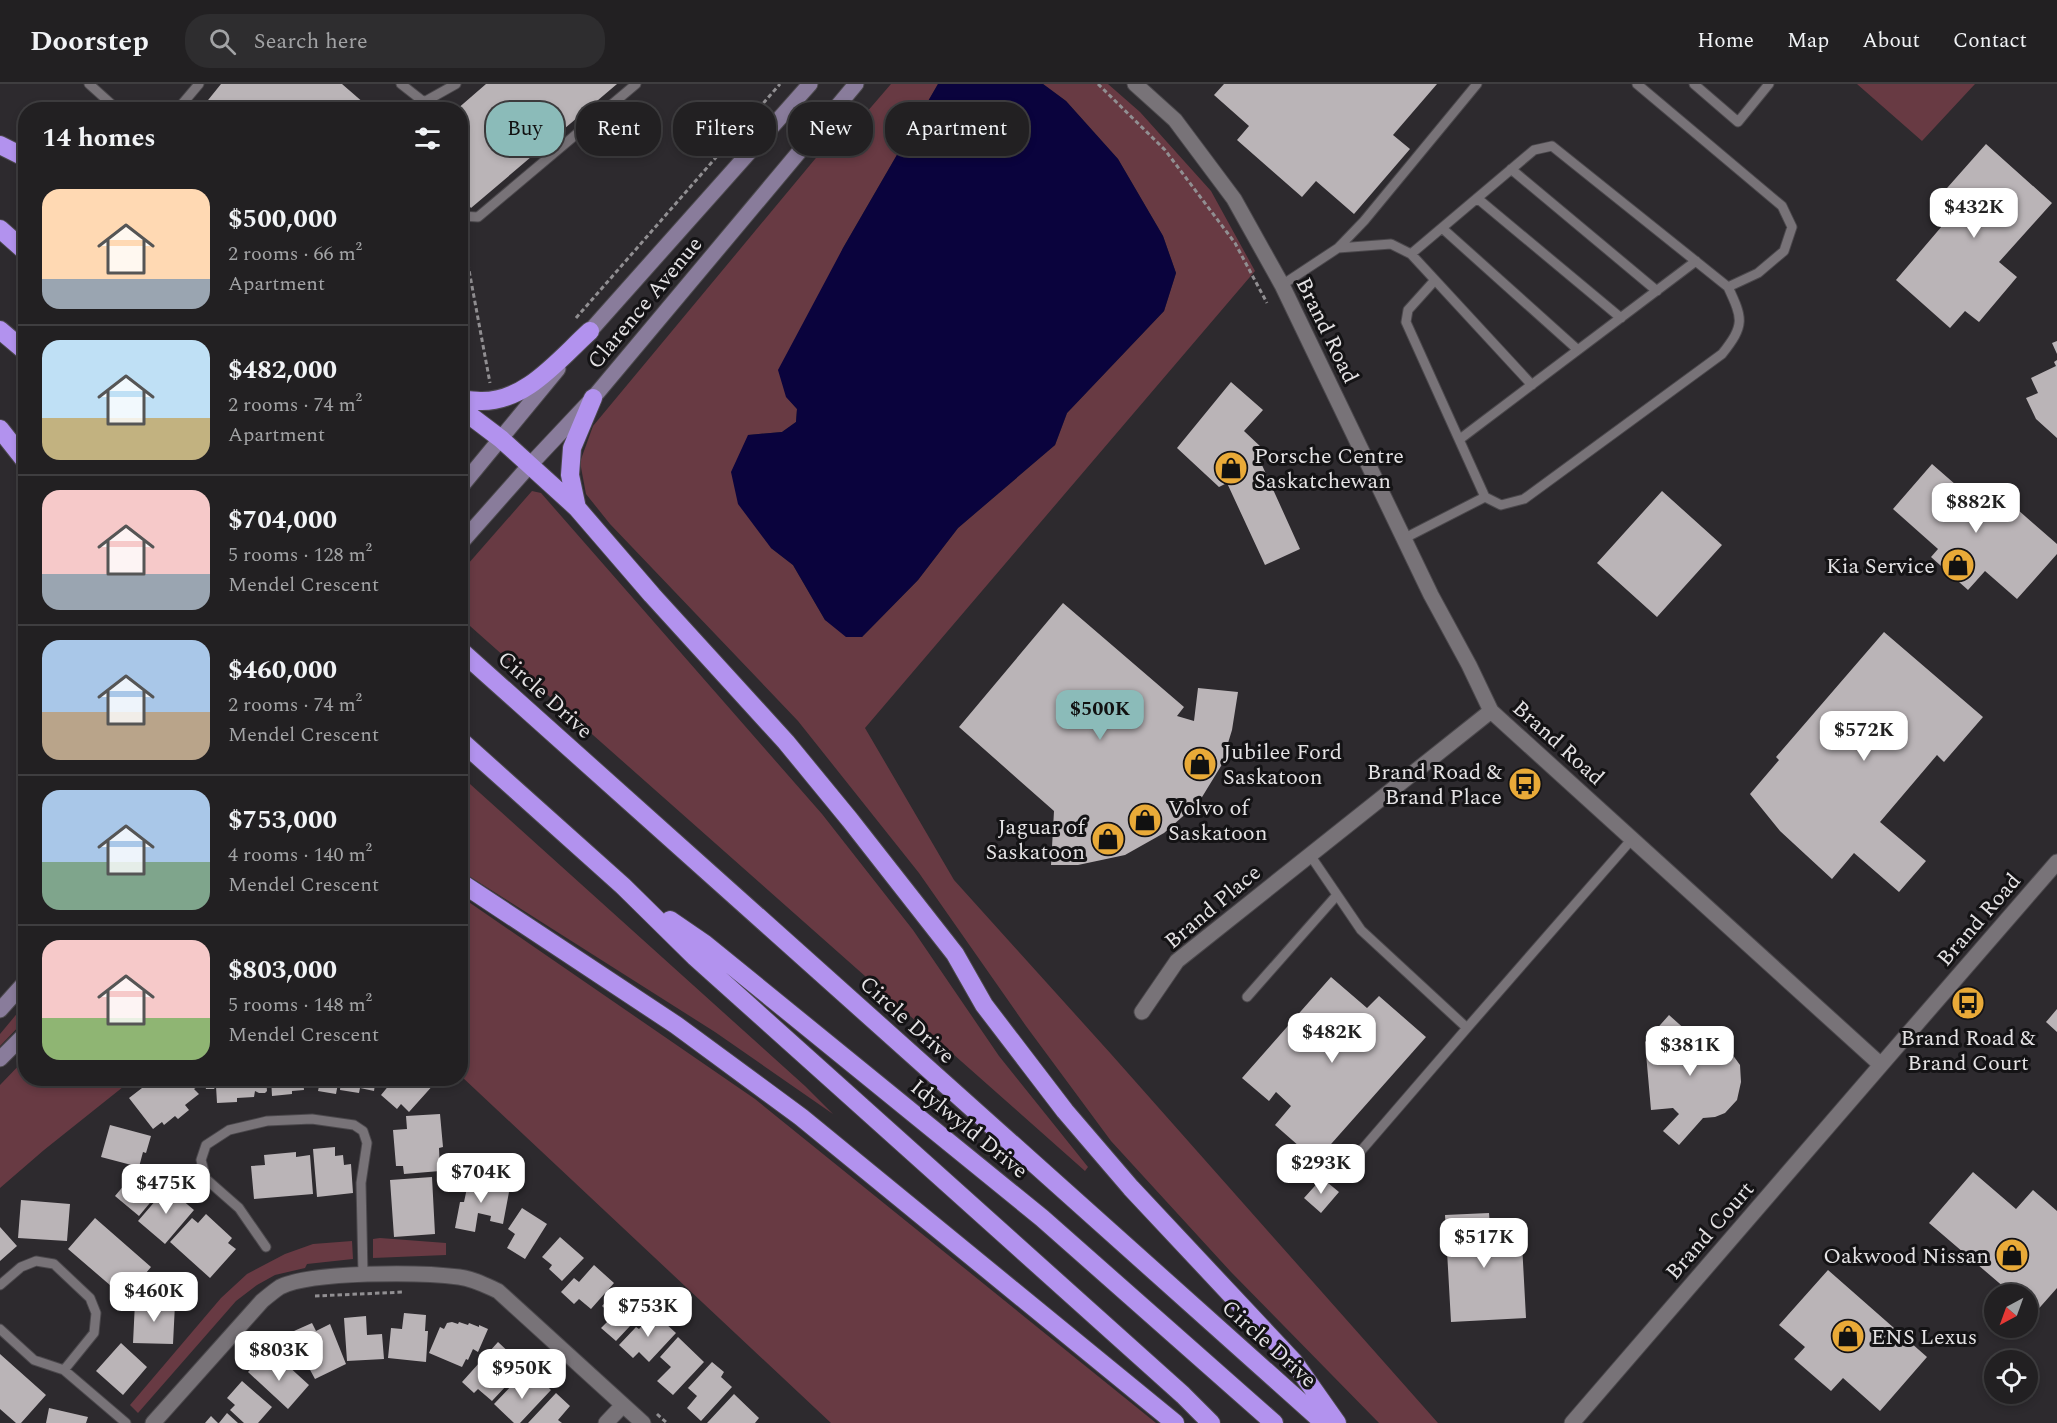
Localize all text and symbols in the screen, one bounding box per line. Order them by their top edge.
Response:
search box [185,14,605,68]
text: Doorstep [30,20,149,63]
icon: search [206,25,239,58]
text: Search here [254,25,368,58]
text: Home [1697,25,1754,57]
text: Map [1787,25,1829,57]
text: About [1862,25,1920,57]
text: Contact [1953,25,2027,57]
chip: Buy [486,102,564,156]
chip: Rent [576,102,661,156]
chip: Filters [673,102,776,156]
chip: New [788,102,873,156]
chip: Apartment [885,102,1029,156]
text: 14 homes [42,118,156,158]
icon: filters [411,122,444,155]
pin: $432K [1932,188,2016,239]
text: $432K [1944,192,2004,222]
text: $500,000 [228,199,337,239]
icon: home [90,213,162,285]
street label: Clarence Avenue [580,229,711,377]
text: 2 rooms · 66 m² [228,239,362,269]
text: Apartment [228,269,325,299]
street label: Brand Road [1287,272,1367,389]
text: $482,000 [228,350,337,390]
icon: home [90,364,162,436]
text: 2 rooms · 74 m² [228,390,362,420]
text: Apartment [228,420,325,450]
place label: Porsche Centre Saskatchewan [1254,440,1404,498]
shop icon: Porsche Centre Saskatchewan [1213,450,1249,486]
pin: $882K [1934,483,2018,534]
text: $882K [1946,487,2006,517]
text: $704,000 [228,500,337,540]
icon: home [90,514,162,586]
text: 5 rooms · 128 m² [228,540,372,570]
shop icon: Kia Service [1940,547,1976,583]
place label: Kia Service [1826,550,1935,583]
text: Mendel Crescent [228,570,379,600]
street label: Circle Drive [490,643,600,747]
text: $460,000 [228,650,337,690]
icon: home [90,664,162,736]
text: 2 rooms · 74 m² [228,690,362,720]
pin: $500K [1058,690,1142,741]
street label: Brand Road [1504,693,1612,794]
text: $500K [1070,694,1130,724]
pin: $572K [1822,711,1906,762]
text: $572K [1834,715,1894,745]
text: Mendel Crescent [228,720,379,750]
place label: Jubilee Ford Saskatoon [1223,736,1342,794]
shop icon: Jubilee Ford Saskatoon [1182,746,1218,782]
place label: Brand Road & Brand Place [1367,756,1503,814]
bus stop icon: Brand Road & Brand Place [1507,766,1543,802]
place label: Volvo of Saskatoon [1168,792,1268,850]
text: $753,000 [228,800,337,840]
shop icon: Volvo of Saskatoon [1127,802,1163,838]
place label: Jaguar of Saskatoon [985,811,1086,869]
icon: home [90,814,162,886]
shop icon: Jaguar of Saskatoon [1090,821,1126,857]
text: 4 rooms · 140 m² [228,840,372,870]
street label: Brand Place [1157,857,1268,957]
street label: Brand Road [1929,866,2029,974]
text: Mendel Crescent [228,870,379,900]
text: $803,000 [228,950,337,990]
icon: home [90,964,162,1036]
street label: Circle Drive [852,968,962,1072]
bus stop icon: Brand Road & Brand Court [1950,985,1986,1021]
text: 5 rooms · 148 m² [228,990,372,1020]
pin: $482K [1290,1013,1374,1064]
text: $482K [1302,1017,1362,1047]
text: Mendel Crescent [228,1020,379,1050]
place label: Brand Road & Brand Court [1900,1022,2036,1080]
pin: $381K [1648,1026,1732,1077]
text: $381K [1660,1030,1720,1060]
street label: Idylwyld Drive [903,1071,1035,1187]
pin: $293K [1279,1144,1363,1195]
text: $293K [1291,1148,1351,1178]
pin: $704K [439,1153,523,1204]
text: $704K [451,1157,511,1187]
pin: $475K [124,1164,208,1215]
text: $475K [136,1168,196,1198]
street label: Brand Court [1658,1174,1763,1288]
pin: $517K [1442,1218,1526,1269]
text: $517K [1454,1222,1514,1252]
shop icon: Oakwood Nissan [1994,1237,2030,1273]
place label: Oakwood Nissan [1823,1240,1989,1273]
pin: $460K [112,1272,196,1323]
text: $460K [124,1276,184,1306]
north arrow [1984,1284,2038,1338]
map controls [1984,1284,2038,1404]
pin: $753K [606,1287,690,1338]
text: $753K [618,1291,678,1321]
street label: Circle Drive [1214,1292,1324,1396]
shop icon: ENS Lexus [1830,1318,1866,1354]
place label: ENS Lexus [1871,1321,1977,1354]
pin: $803K [237,1331,321,1382]
text: $803K [249,1335,309,1365]
pin: $950K [480,1349,564,1400]
button: locate [1984,1350,2038,1404]
text: $950K [492,1353,552,1383]

